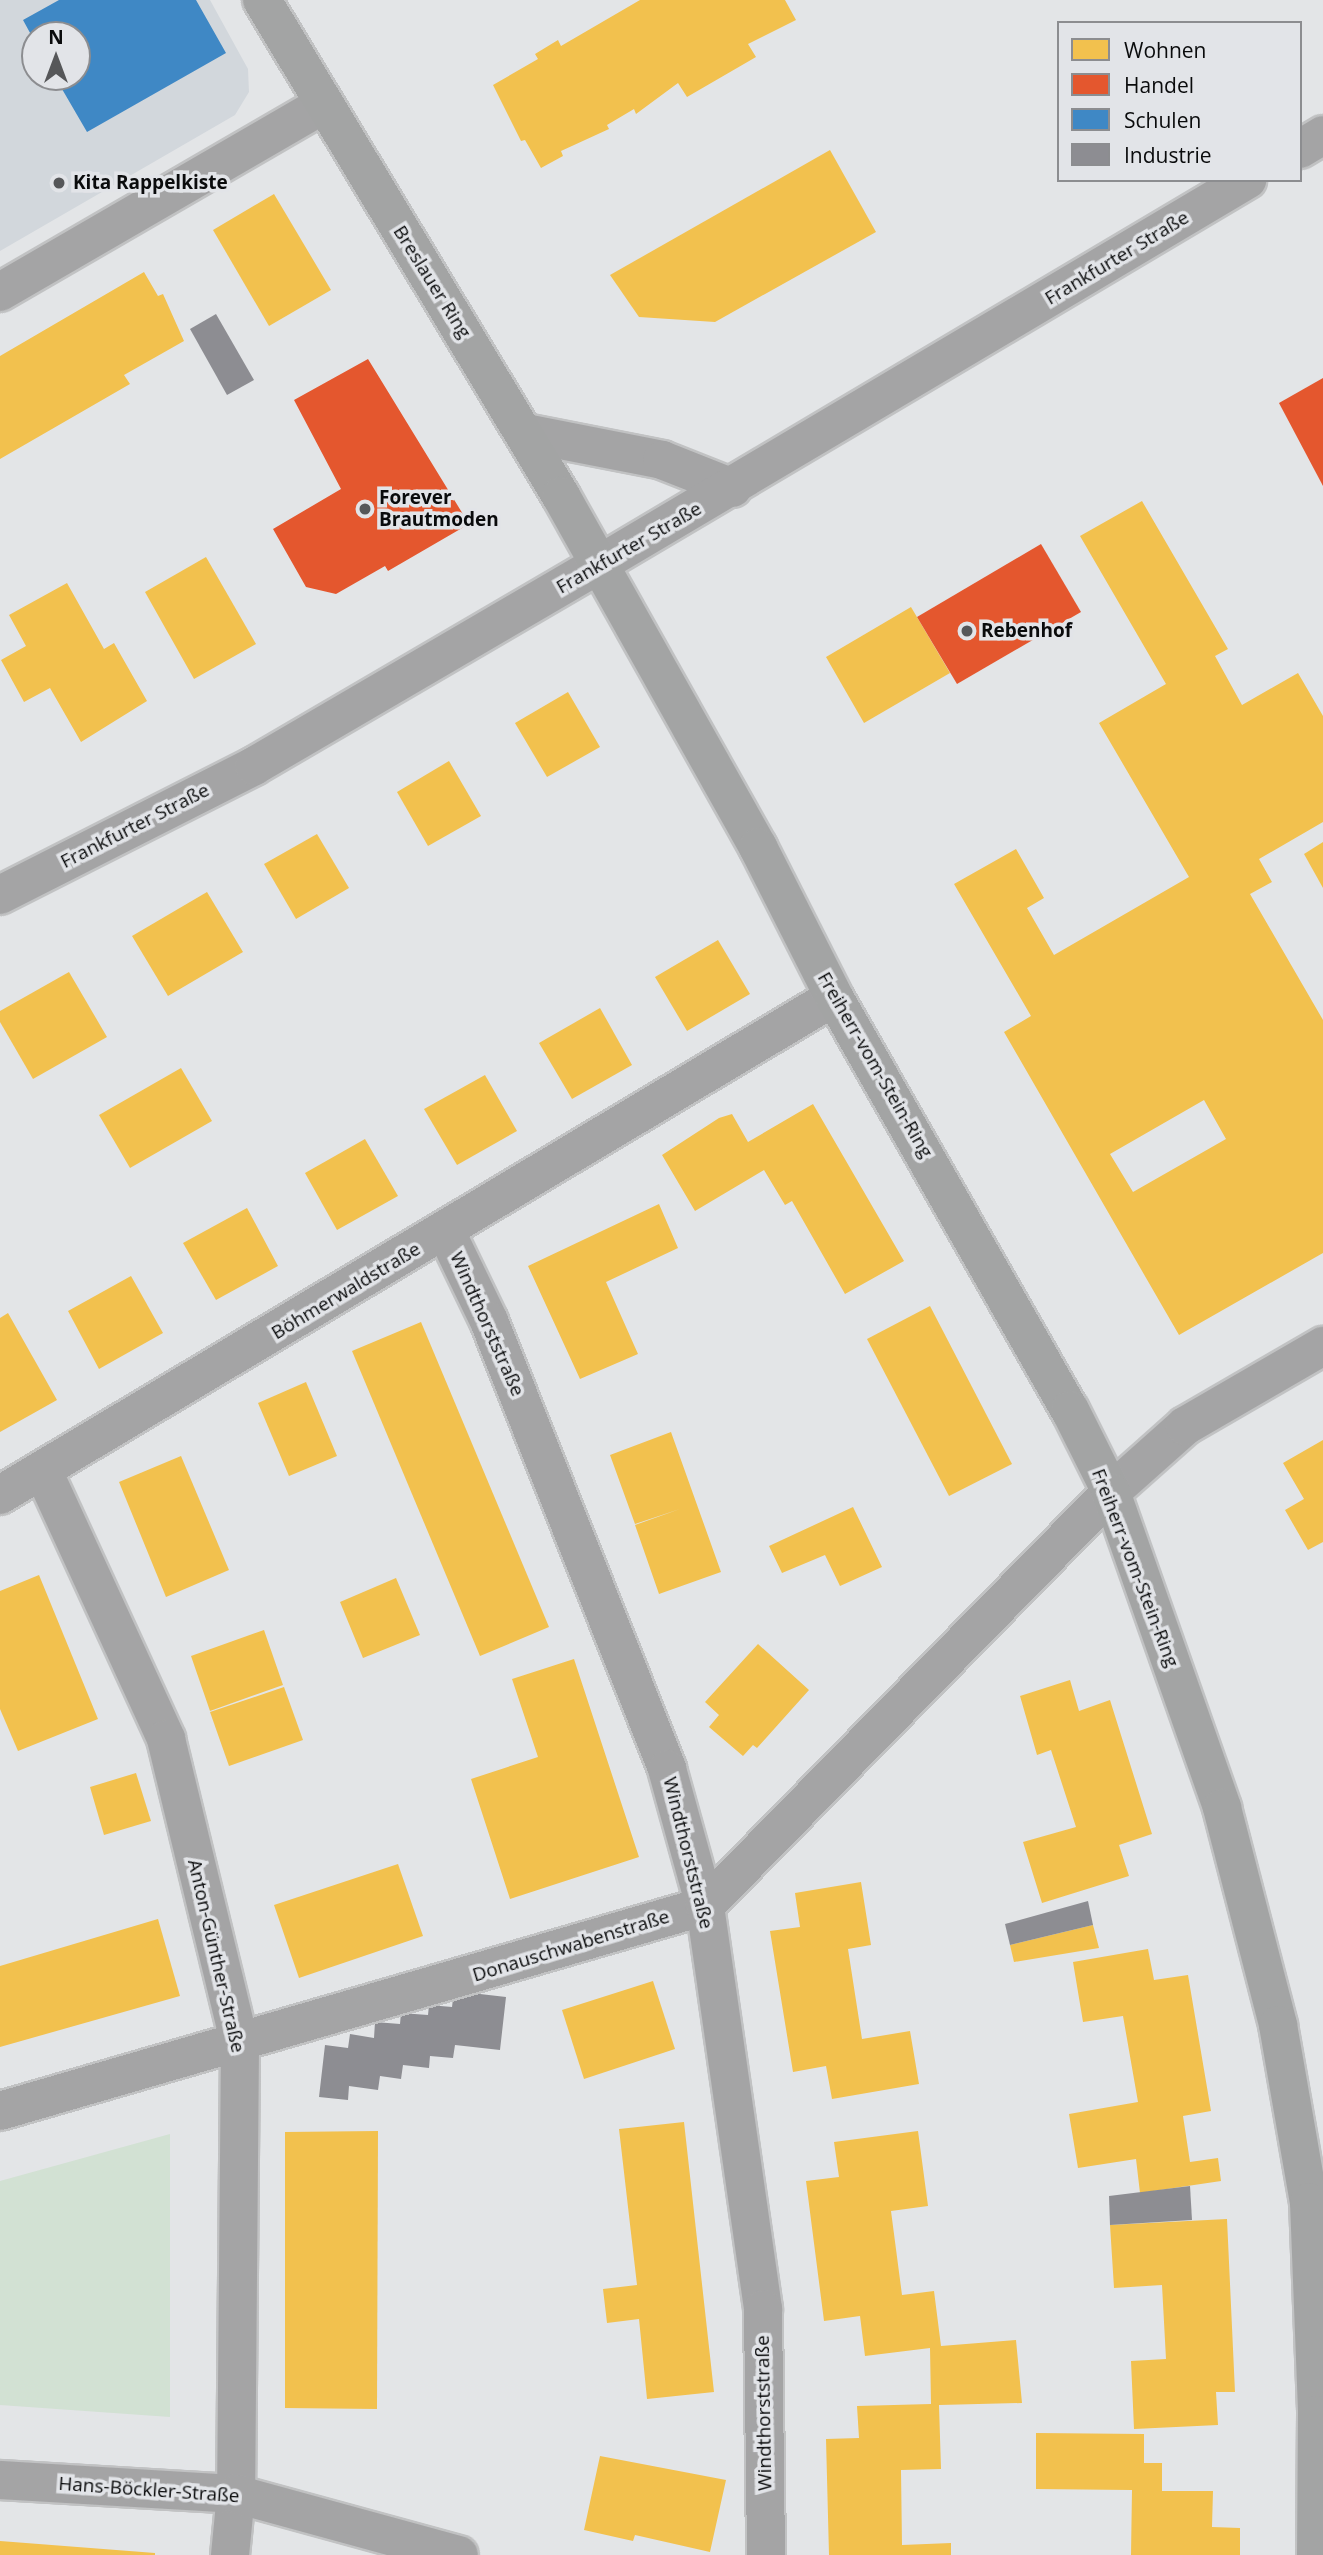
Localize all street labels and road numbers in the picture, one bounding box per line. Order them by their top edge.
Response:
street label: Frankfurter Straße [1041,206,1193,310]
street label: Breslauer Ring [388,221,476,343]
street label: Frankfurter Straße [552,497,706,599]
street label: Frankfurter Straße [57,779,213,873]
street label: Freiherr-vom-Stein-Ring [812,968,938,1162]
street label: Böhmerwaldstraße [267,1238,425,1344]
street label: Windthorststraße [445,1248,529,1400]
street label: Freiherr-vom-Stein-Ring [1087,1466,1183,1670]
street label: Windthorststraße [658,1775,718,1931]
street label: Anton-Günther-Straße [183,1857,249,2055]
street label: Donauschwabenstraße [470,1905,672,1987]
street label: Windthorststraße [751,2335,777,2491]
street label: Hans-Böckler-Straße [58,2472,240,2508]

